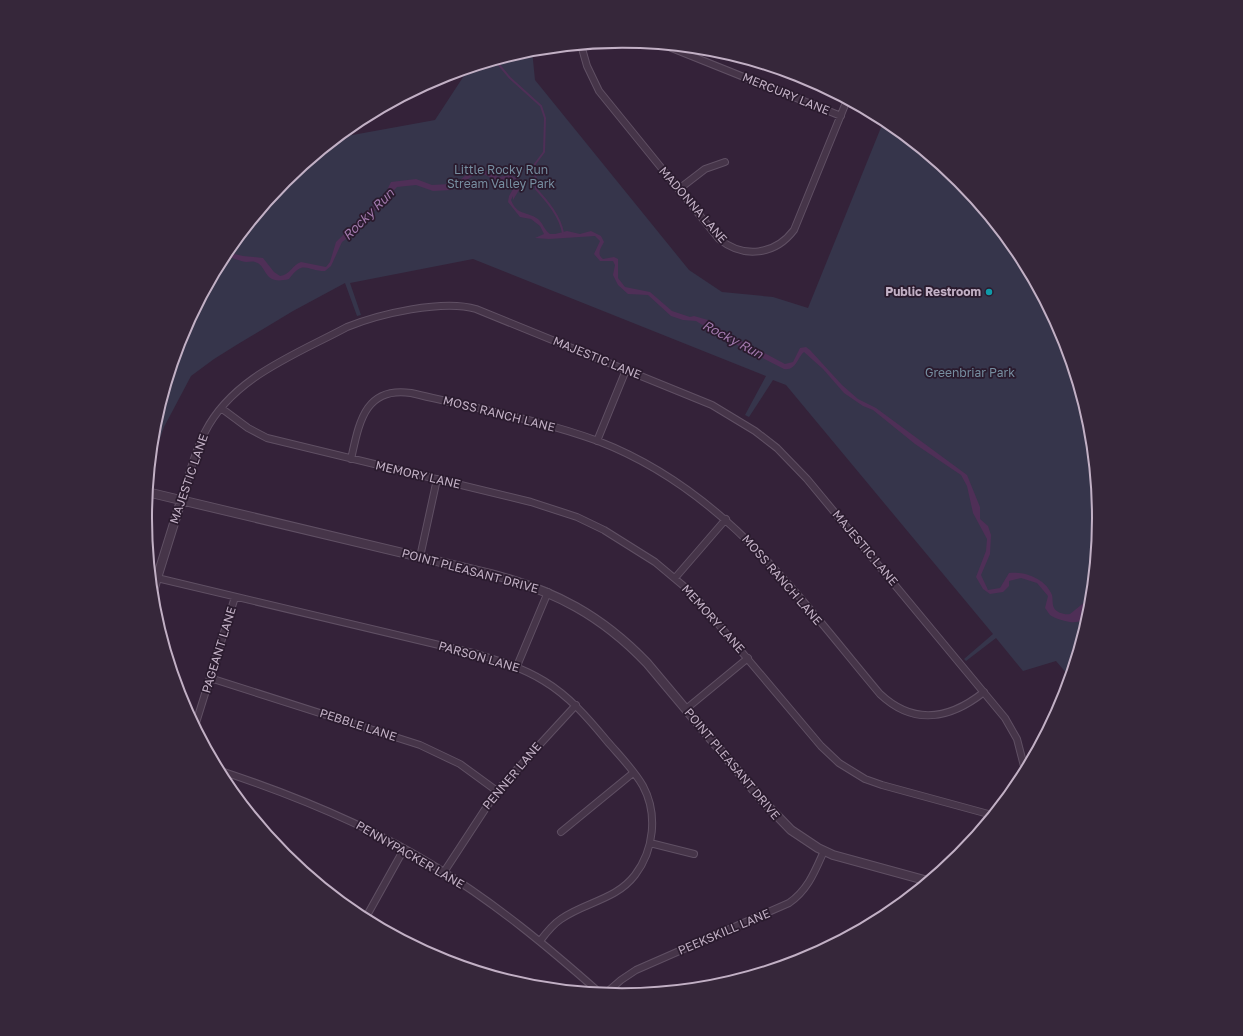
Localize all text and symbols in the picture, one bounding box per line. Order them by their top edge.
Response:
street label: MERCURY LANE [740,69,832,118]
park label: Little Rocky Run Stream Valley Park [447,162,555,191]
street label: MADONNA LANE [656,163,731,246]
water label: Rocky Run [339,184,398,243]
place label: Public Restroom [885,284,981,299]
marker: Public Restroom [984,287,994,297]
water label: Rocky Run [700,316,767,362]
street label: MAJESTIC LANE [551,333,644,382]
park label: Greenbriar Park [925,365,1015,380]
street label: MOSS RANCH LANE [442,392,557,435]
street label: MAJESTIC LANE [166,432,211,526]
street label: MEMORY LANE [374,457,462,492]
street label: MAJESTIC LANE [829,507,901,589]
street label: MOSS RANCH LANE [739,531,826,628]
street label: POINT PLEASANT DRIVE [400,545,540,596]
street label: MEMORY LANE [679,581,748,656]
street label: PAGEANT LANE [198,605,239,695]
street label: PARSON LANE [437,638,521,675]
street label: PEBBLE LANE [318,705,399,744]
street label: POINT PLEASANT DRIVE [681,705,783,822]
street label: PENNER LANE [479,739,544,813]
street label: PENNYPACKER LANE [353,817,467,892]
street label: PEEKSKILL LANE [675,905,772,958]

